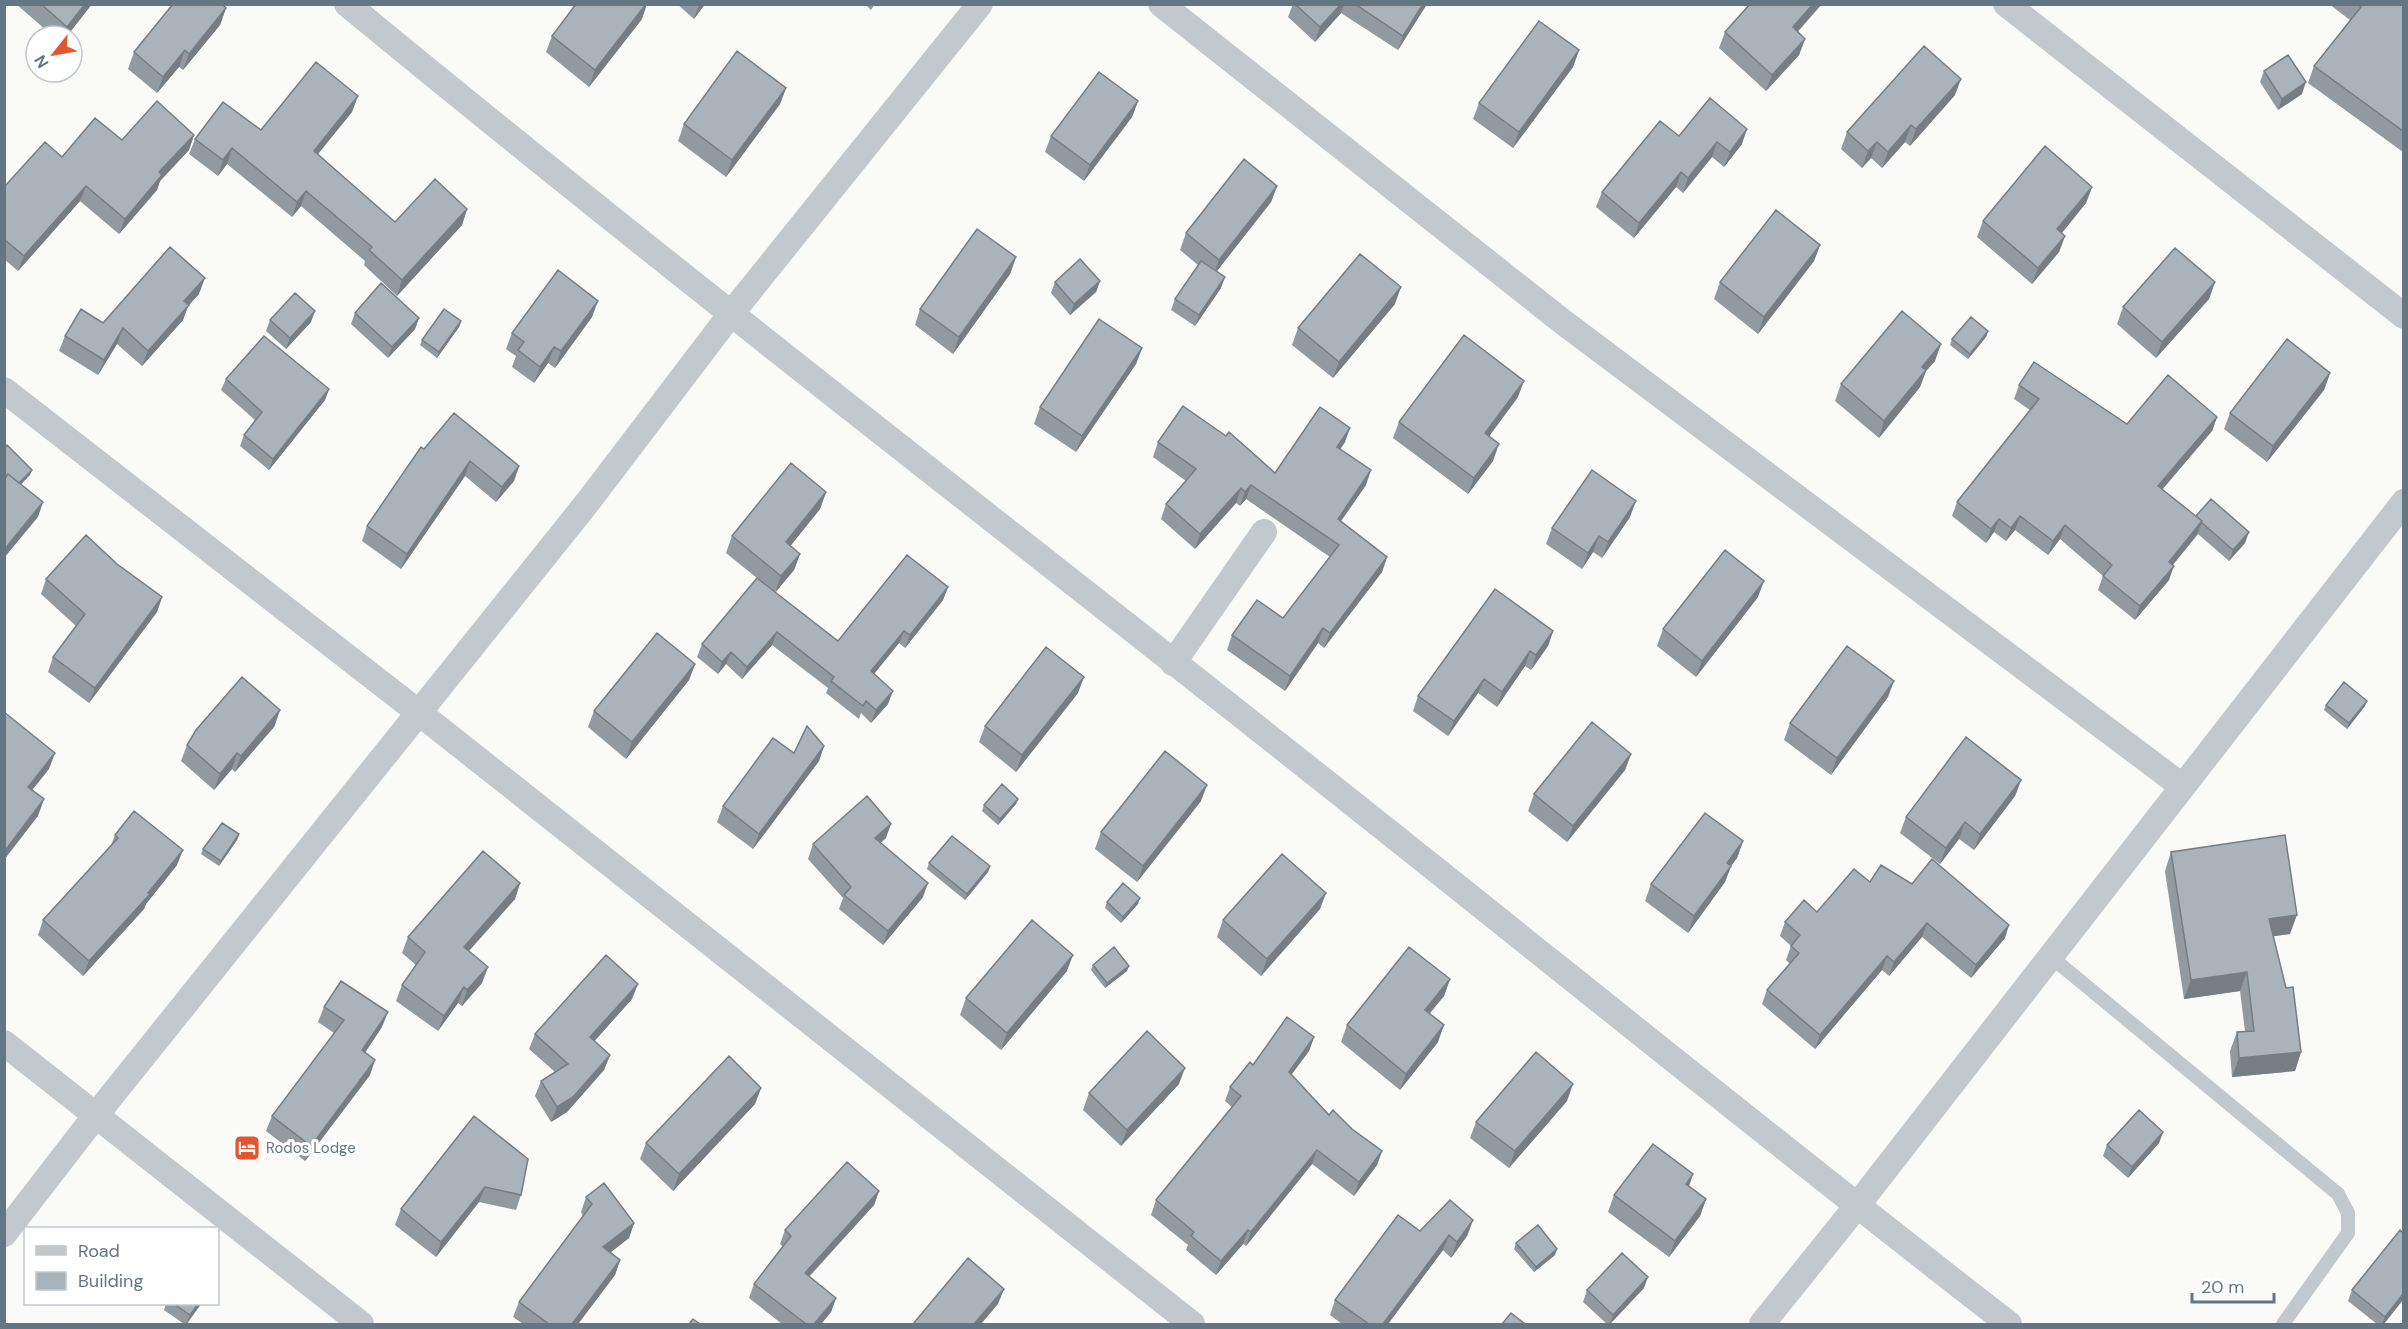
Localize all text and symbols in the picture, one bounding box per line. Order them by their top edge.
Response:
north arrow [24,24,84,84]
text: N [30,51,54,72]
hotel icon: Rodos Lodge [232,1133,262,1163]
place label: Rodos Lodge [266,1138,356,1158]
legend [24,1227,219,1305]
text: Road [78,1239,120,1263]
scale bar [2192,1266,2274,1304]
text: Building [78,1269,143,1293]
text: 20 m [2201,1275,2244,1299]

